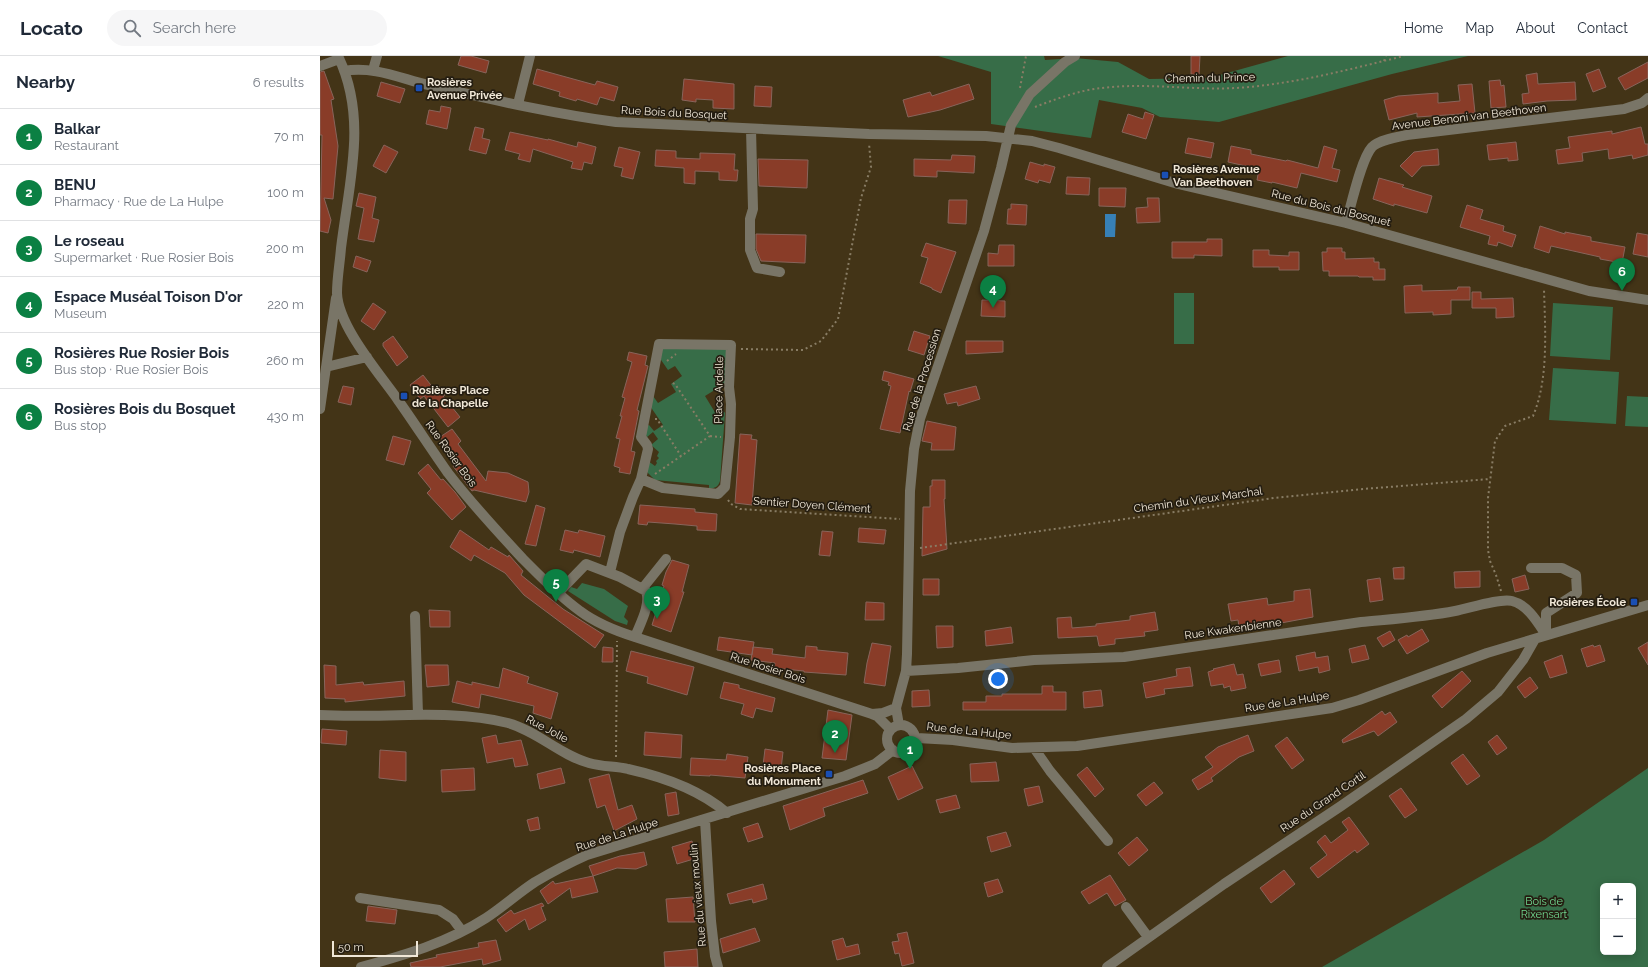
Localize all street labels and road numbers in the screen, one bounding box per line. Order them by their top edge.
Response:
street label: Chemin du Prince [1165,71,1256,85]
street label: Avenue Benoni van Beethoven [1391,101,1547,133]
street label: Rue Bois du Bosquet [621,104,728,122]
street label: Rue du Bois du Bosquet [1270,187,1392,229]
street label: Rue de la Procession [900,327,944,433]
street label: Place Ardelle [712,356,726,424]
street label: Rue Rosier Bois [423,418,479,490]
street label: Chemin du Vieux Marchal [1133,485,1263,515]
street label: Sentier Doyen Clément [753,494,871,516]
street label: Rue Kwakenbienne [1184,616,1283,642]
street label: Rue Rosier Bois [729,650,807,686]
street label: Rue de La Hulpe [1244,689,1331,715]
street label: Rue Jolie [524,712,571,746]
street label: Rue de La Hulpe [926,720,1013,742]
street label: Rue du Grand Cortil [1278,769,1368,835]
street label: Rue de La Hulpe [575,816,660,854]
street label: Rue du vieux moulin [687,843,709,947]

